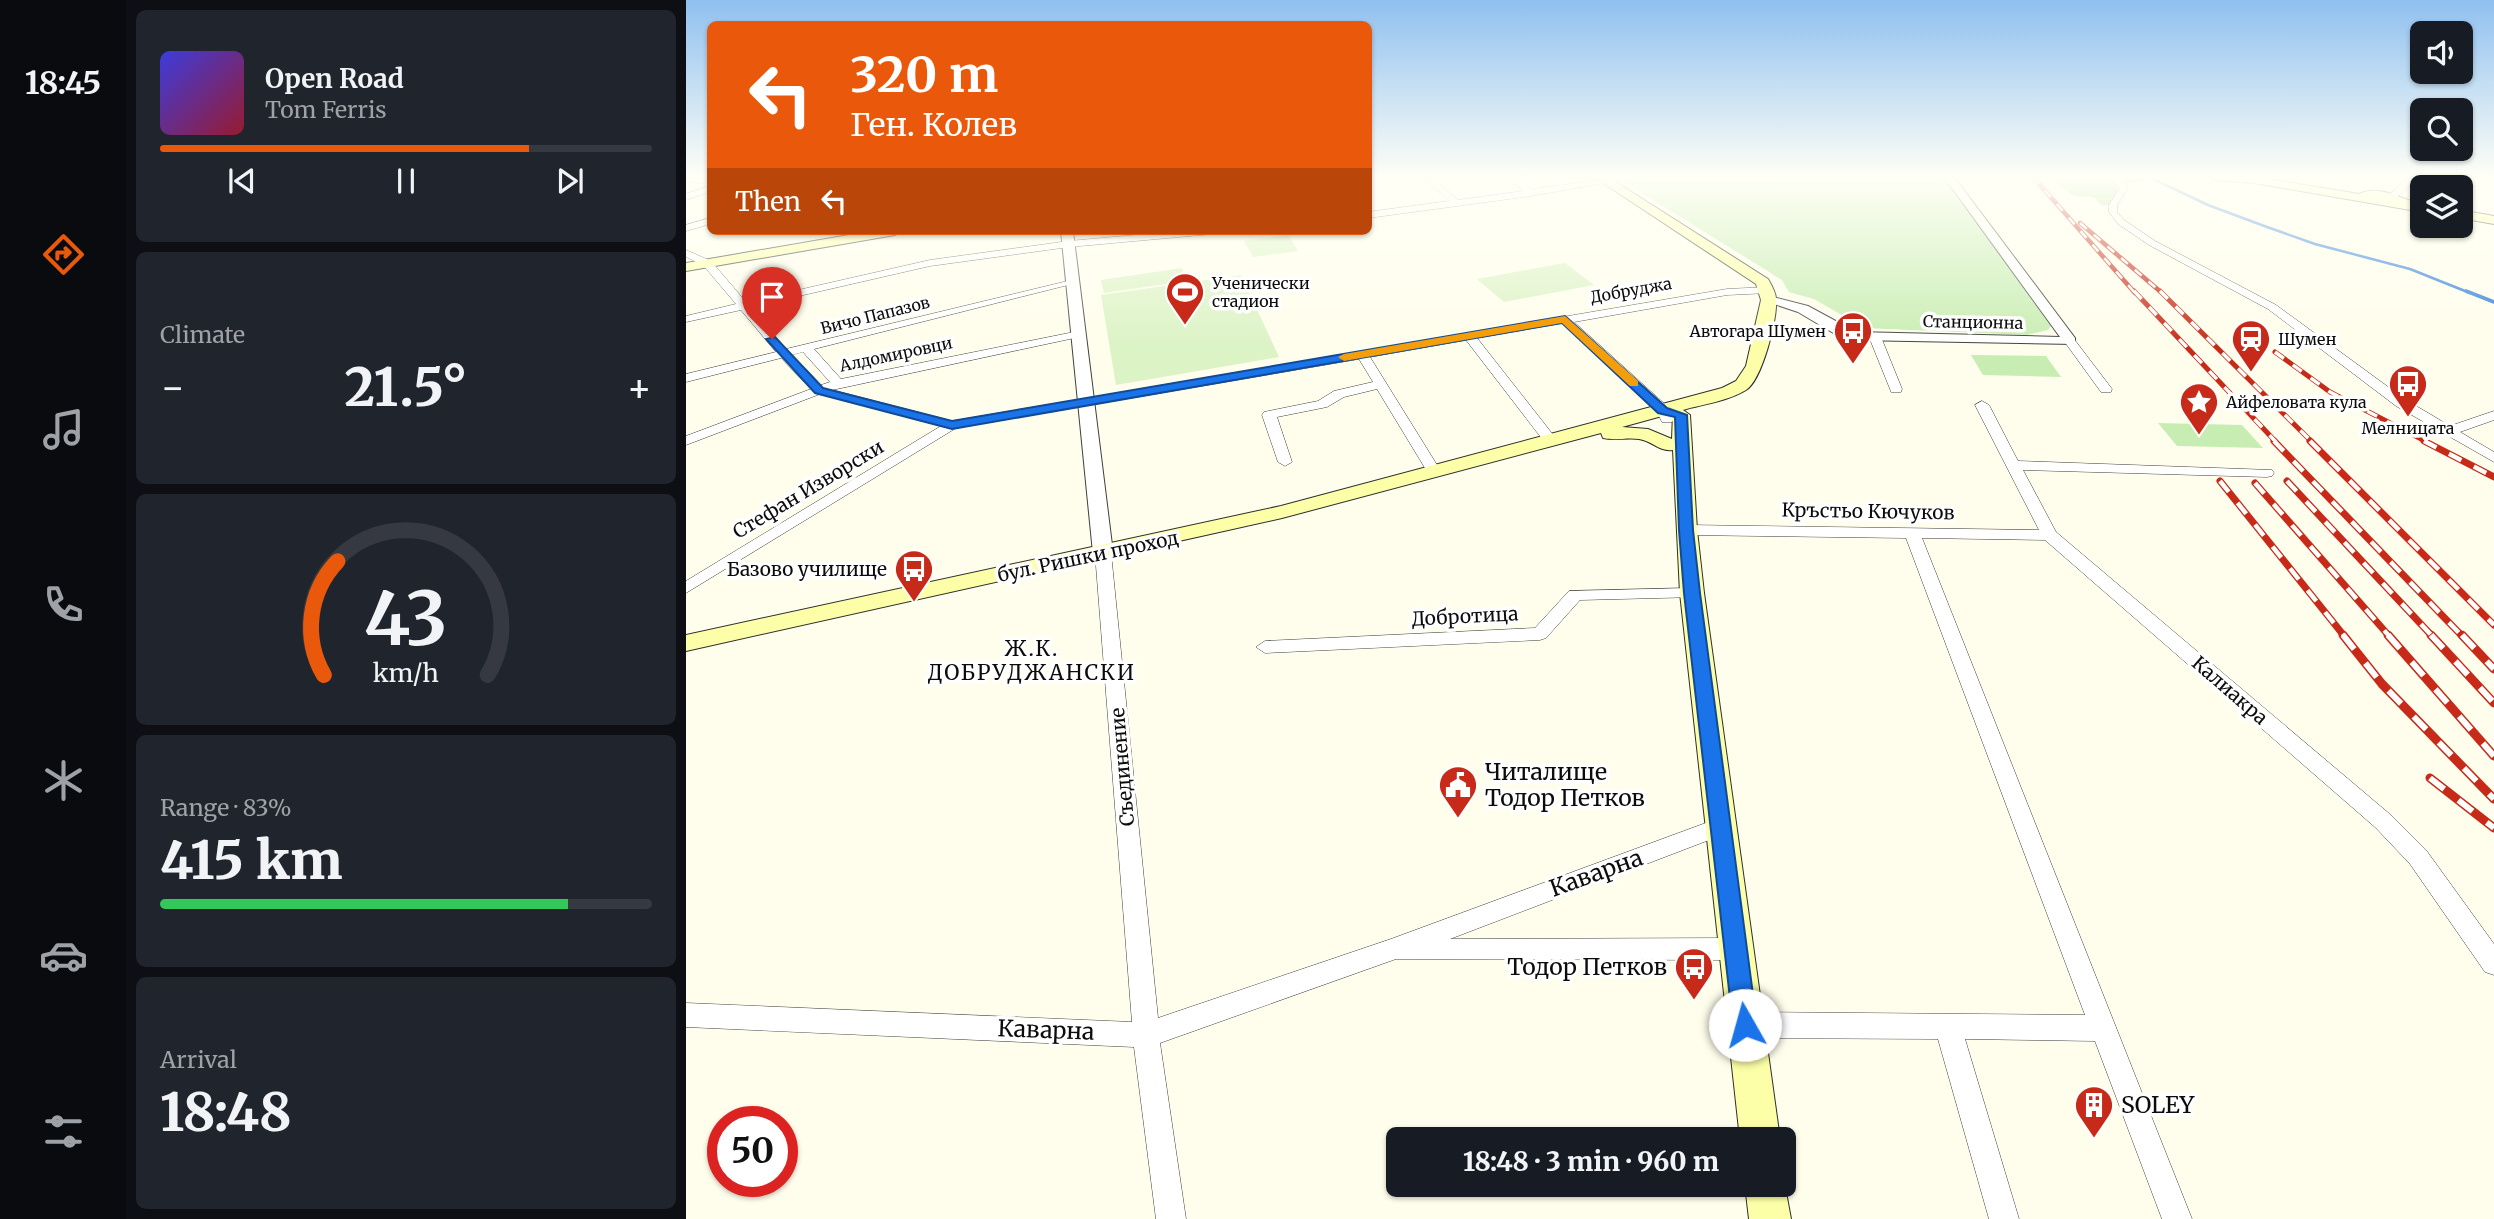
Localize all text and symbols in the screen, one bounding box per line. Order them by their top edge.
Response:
map controls [2410,21,2473,238]
button: sound [2410,21,2473,84]
text: 320 m [850,44,998,105]
icon: left [735,49,826,140]
text: Open Road [265,62,404,95]
text: 18:45 [25,63,101,103]
text: Tom Ferris [265,95,387,124]
button: search [2410,98,2473,161]
text: Ген. Колев [850,105,1017,145]
icon: previous [223,162,261,200]
icon: pause [387,162,425,200]
icon: next [551,162,589,200]
button: layers [2410,175,2473,238]
icon: left [815,182,853,220]
text: Then [735,185,801,218]
icon: directions [39,230,88,279]
pin [742,267,802,339]
sports icon: Ученически стадион [1164,271,1206,326]
place label: Ученически стадион [1211,273,1310,311]
street label: Добруджа [1589,273,1674,307]
icon: arrive [753,278,791,316]
street label: Вичо Папазов [818,292,932,338]
bus stop icon: Автогара Шумен [1832,310,1874,365]
street label: Станционна [1923,311,2024,333]
station icon: Шумен [2230,318,2272,373]
text: Climate [160,320,245,349]
place label: Автогара Шумен [1688,321,1826,341]
place label: Шумен [2278,329,2336,349]
street label: Алдомировци [837,332,954,376]
text: 21.5° [345,355,467,420]
bus stop icon: Мелницата [2387,363,2429,418]
text: − [160,364,185,411]
text: + [627,364,652,411]
place icon: Айфеловата кула [2178,381,2220,436]
place label: Айфеловата кула [2225,392,2367,412]
icon: music [39,405,88,454]
place label: Мелницата [2362,418,2455,438]
street label: Стефан Изворски [728,435,888,543]
street label: Кръстьо Кючуков [1781,497,1955,525]
street label: бул. Ришки проход [995,525,1181,587]
bus stop icon: Базово училище [893,548,935,603]
place label: Базово училище [727,557,887,581]
text: 43 [364,574,448,666]
icon: phone [39,580,88,629]
street label: Добротица [1411,601,1519,631]
district label: Ж.К. ДОБРУДЖАНСКИ [928,635,1136,686]
street label: Калиакра [2187,651,2273,729]
text: km/h [373,657,439,689]
street label: Съединение [1105,707,1139,827]
icon: climate [39,756,88,805]
place label: Читалище Тодор Петков [1485,757,1645,812]
public building icon: Читалище Тодор Петков [1437,764,1479,819]
text: Range · 83% [160,793,292,822]
text: 415 km [160,828,342,893]
street label: Каварна [1545,842,1646,903]
icon: car [39,931,88,980]
bus stop icon: Тодор Петков [1673,946,1715,1001]
place label: Тодор Петков [1507,952,1667,981]
position arrow [1708,988,1782,1062]
street label: Каварна [997,1013,1095,1046]
text: Arrival [160,1045,237,1074]
text: 18:48 [160,1080,292,1145]
building icon: SOLEY [2073,1084,2115,1139]
place label: SOLEY [2121,1090,2196,1119]
speed limit sign: 50 [707,1106,798,1197]
icon: filters [39,1107,88,1156]
text: 18:48 · 3 min · 960 m [1463,1145,1719,1178]

